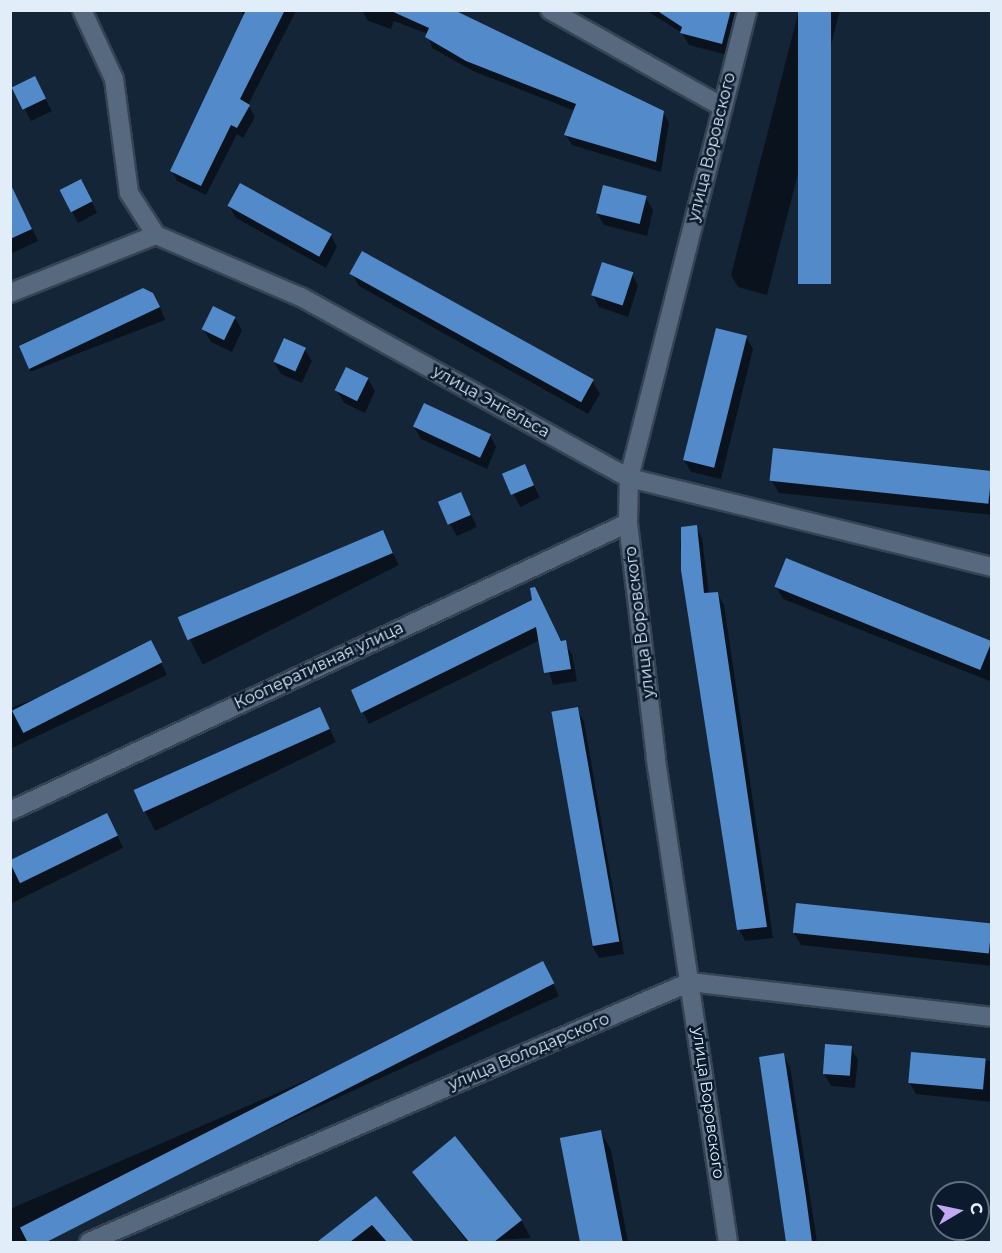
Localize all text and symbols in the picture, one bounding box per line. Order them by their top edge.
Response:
street label: улица Воровского [684,71,740,223]
street label: улица Энгельса [429,362,553,442]
street label: улица Воровского [621,545,659,699]
street label: Кооперативная улица [231,618,407,714]
street label: улица Володарского [446,1009,612,1095]
street label: улица Воровского [688,1026,728,1180]
north arrow [930,1181,990,1241]
text: С [966,1201,987,1216]

